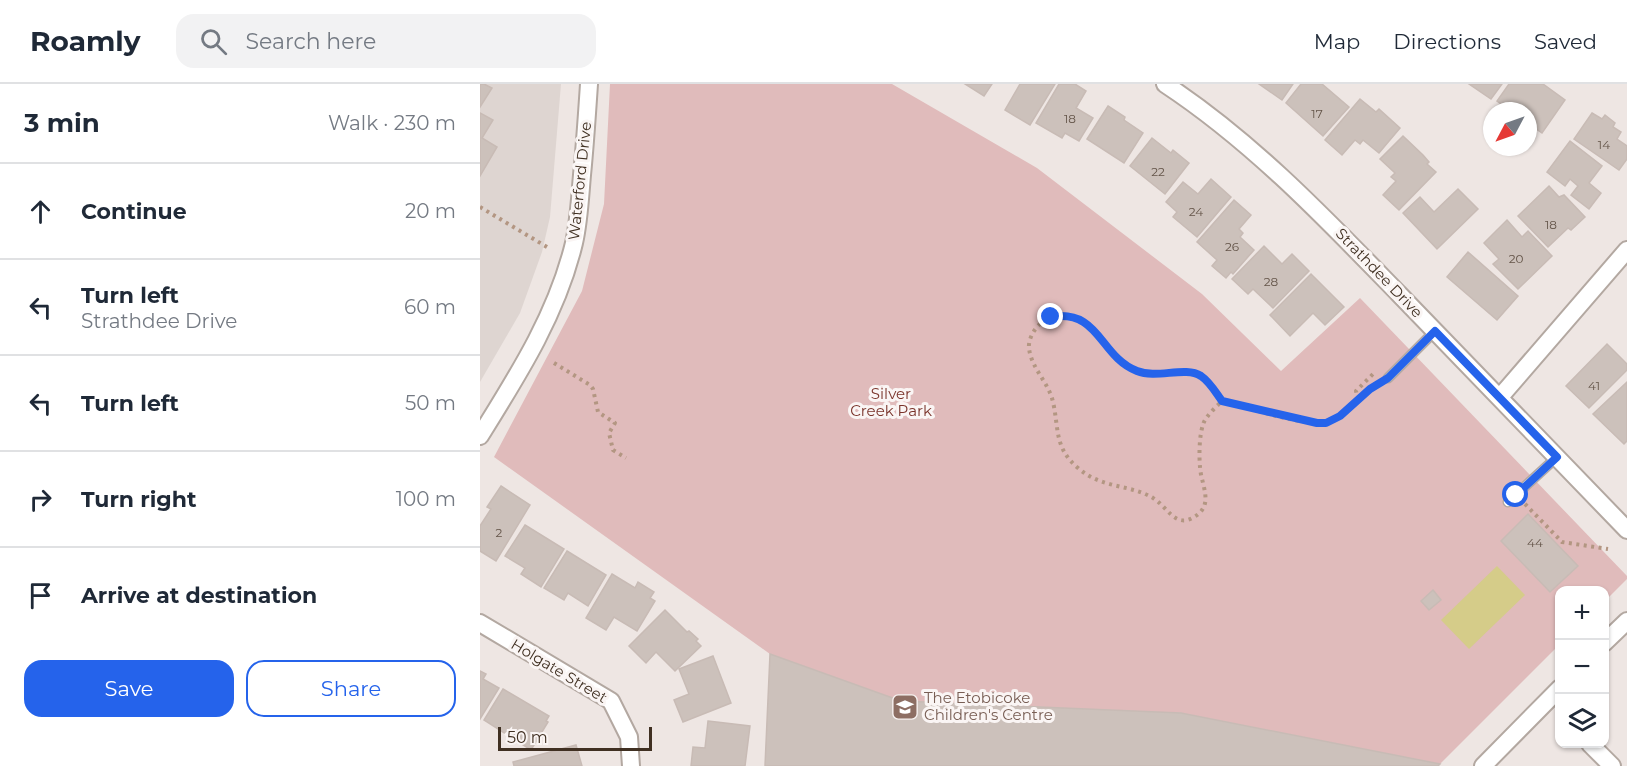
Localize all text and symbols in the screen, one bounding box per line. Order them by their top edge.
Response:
search box [176,14,596,68]
text: Roamly [30,24,140,58]
icon: search [197,25,230,58]
text: Search here [245,28,376,55]
text: Map [1314,29,1360,54]
text: Directions [1393,29,1501,54]
text: Saved [1534,29,1597,54]
north arrow [1483,102,1537,156]
house number: 17 [1311,106,1323,121]
text: 3 min [24,107,100,139]
text: Walk · 230 m [328,111,456,135]
house number: 18 [1064,111,1076,126]
street label: Waterford Drive [564,121,595,241]
house number: 14 [1598,137,1610,152]
house number: 22 [1151,164,1165,179]
icon: ahead [24,195,57,228]
text: Continue [81,198,187,225]
text: 20 m [405,199,456,223]
house number: 24 [1189,204,1203,219]
house number: 18 [1545,217,1557,232]
street label: Strathdee Drive [1332,224,1427,321]
house number: 26 [1225,239,1239,254]
house number: 20 [1509,251,1523,266]
house number: 28 [1264,274,1279,289]
text: Turn left [81,282,179,309]
icon: left [24,291,57,324]
text: 60 m [404,295,456,319]
route end [1037,303,1063,329]
text: Strathdee Drive [81,309,237,333]
house number: 41 [1588,378,1600,393]
park label: Silver Creek Park [850,384,932,420]
icon: left [24,387,57,420]
text: Turn left [81,390,179,417]
text: 50 m [405,391,456,415]
route start [1502,481,1528,507]
icon: right [24,483,57,516]
text: Turn right [81,486,196,513]
text: 100 m [396,487,456,511]
house number: 2 [496,525,503,540]
house number: 44 [1527,535,1543,550]
icon: arrive [24,579,57,612]
text: Arrive at destination [81,582,317,609]
map controls [1555,586,1609,748]
button: + [1555,586,1609,640]
street label: Holgate Street [508,634,611,707]
button: − [1555,640,1609,694]
button: Save [24,660,234,717]
button: Share [246,660,456,717]
place label: The Etobicoke Children's Centre [924,688,1053,724]
school or university icon: The Etobicoke Children's Centre [890,692,920,722]
button: layers [1555,694,1609,748]
scale bar [498,724,652,752]
text: 50 m [507,728,548,747]

